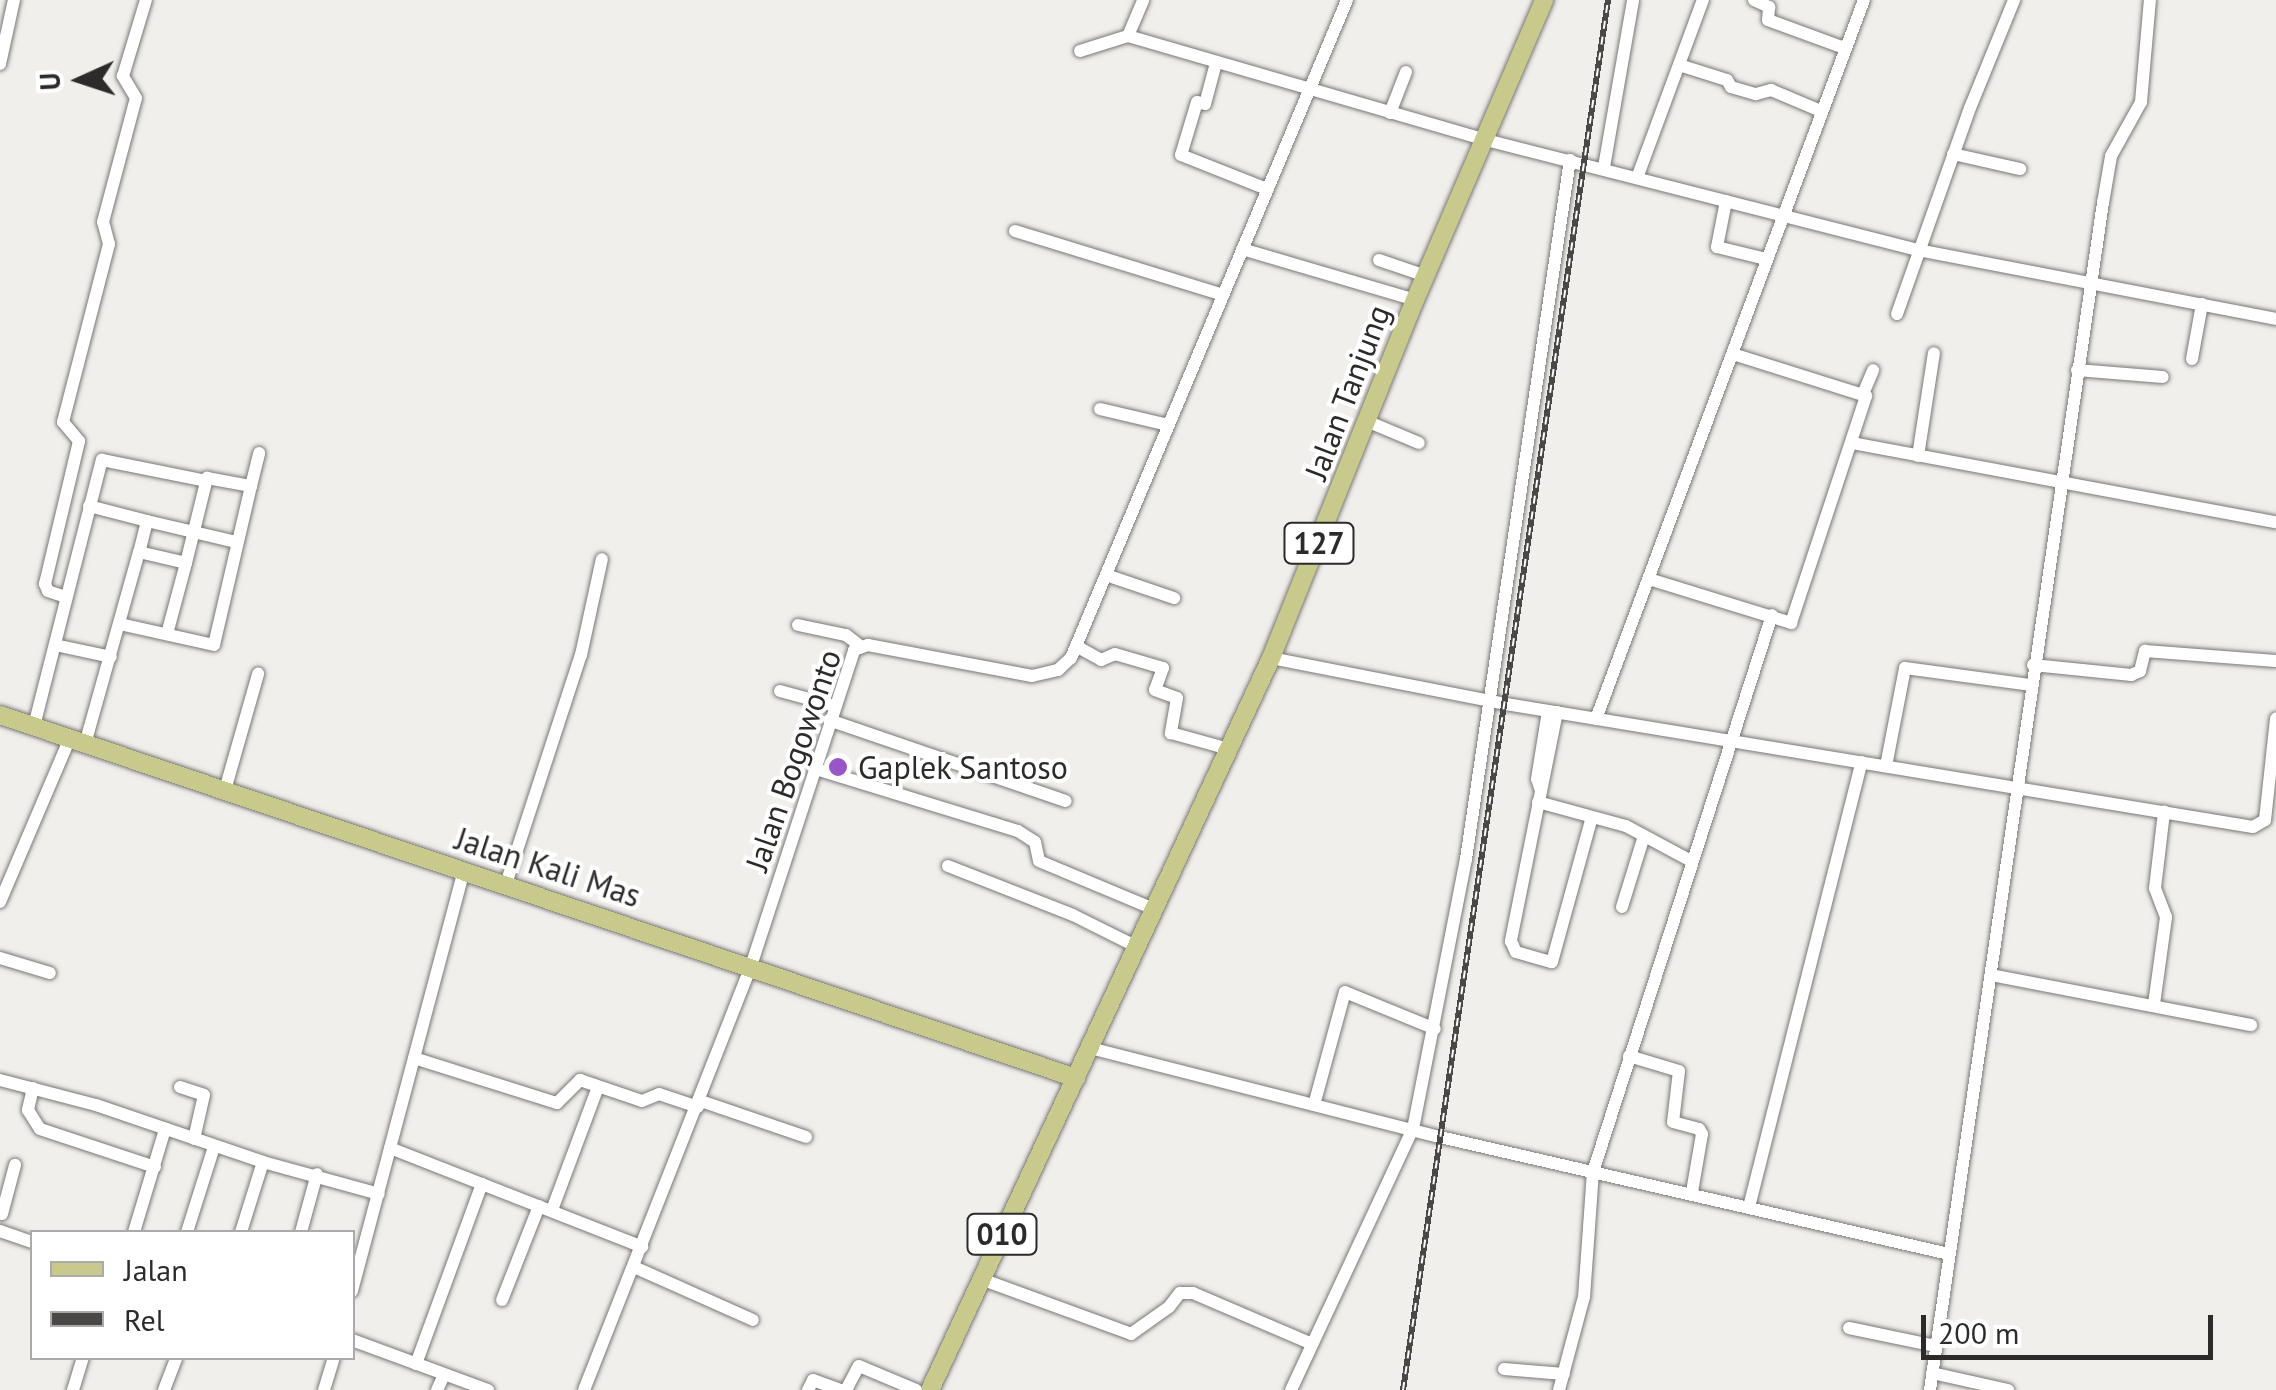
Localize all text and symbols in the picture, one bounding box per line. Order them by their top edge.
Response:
north arrow [30,30,130,130]
text: U [31,72,68,91]
street label: Jalan Tanjung [1296,299,1398,485]
road number: 127 [1282,518,1356,568]
street label: Jalan Bogowonto [737,644,849,876]
place label: Gaplek Santoso [858,748,1069,786]
marker: Gaplek Santoso [827,756,849,778]
street label: Jalan Kali Mas [451,819,645,915]
road number: 010 [964,1209,1040,1259]
legend [30,1230,355,1360]
text: Jalan [124,1250,188,1289]
scale bar [1926,1295,2218,1357]
text: Rel [124,1300,164,1339]
text: 200 m [1938,1313,2019,1352]

